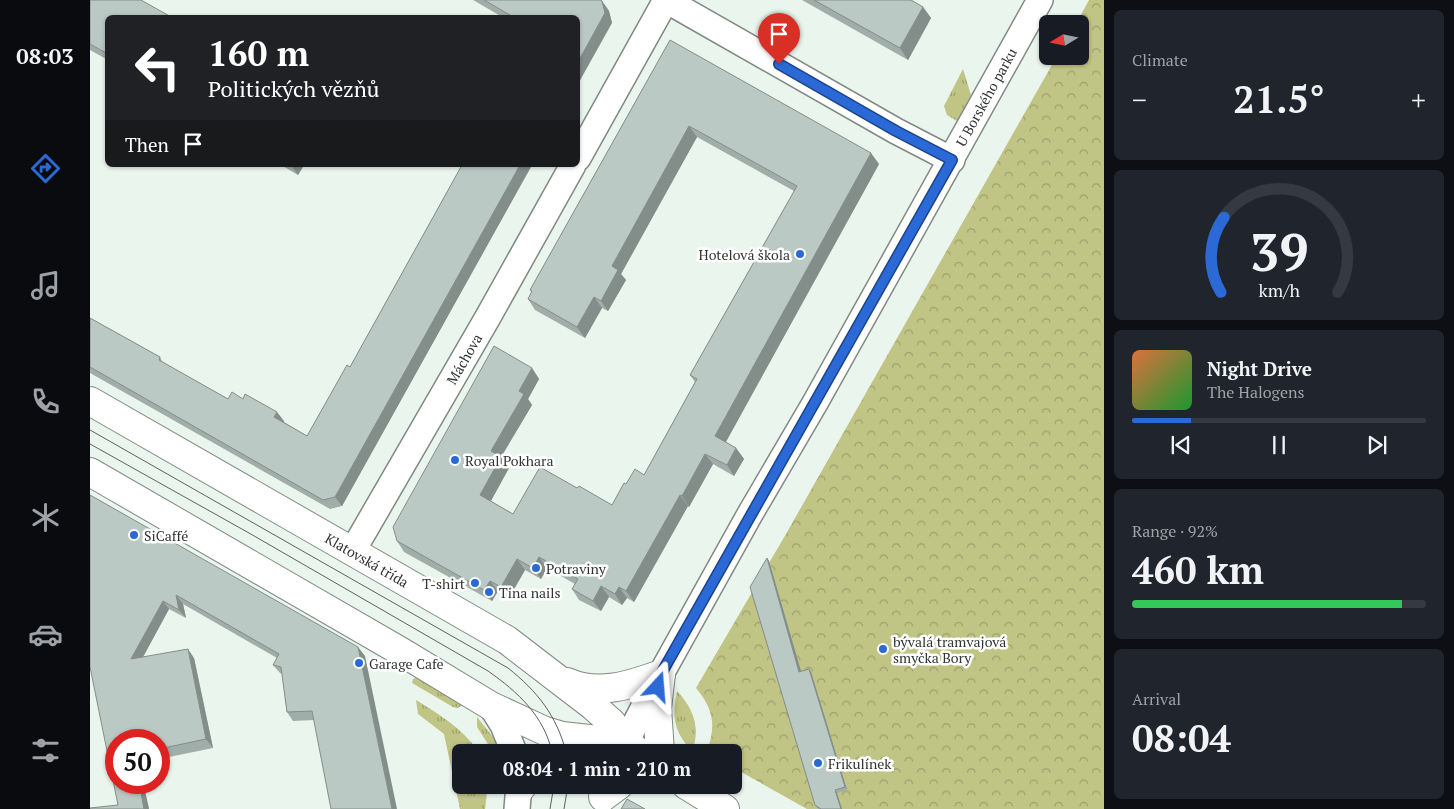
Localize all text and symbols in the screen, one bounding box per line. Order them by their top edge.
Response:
pin [758,13,800,64]
north arrow [1039,15,1089,65]
map controls [1039,15,1089,65]
icon: arrive [765,20,793,48]
text: 160 m [208,30,309,76]
icon: left [125,35,190,100]
text: 08:03 [16,41,74,70]
street label: U Borského parku [951,44,1021,150]
text: Climate [1132,49,1188,71]
text: Politických vězňů [208,74,380,103]
text: 21.5° [1233,74,1325,124]
text: − [1132,81,1147,118]
text: + [1411,81,1426,118]
icon: arrive [179,130,207,158]
text: Then [125,132,169,157]
icon: directions [28,151,63,186]
text: 39 [1250,217,1308,286]
place label: Hotelová škola [699,245,790,264]
marker: Hotelová škola [794,248,806,260]
icon: music [28,268,63,303]
text: km/h [1258,278,1300,302]
street label: Máchova [442,330,486,388]
text: Night Drive [1207,356,1312,381]
text: The Halogens [1207,381,1305,403]
icon: phone [28,384,63,419]
icon: previous [1167,431,1195,459]
icon: pause [1265,431,1293,459]
icon: next [1363,431,1391,459]
place label: Royal Pokhara [465,451,554,470]
marker: Royal Pokhara [449,454,461,466]
icon: climate [28,500,63,535]
text: Range · 92% [1132,520,1218,542]
place label: SiCaffé [144,526,188,545]
street label: Klatovská třída [322,528,412,592]
marker: SiCaffé [128,529,140,541]
text: 460 km [1132,545,1264,595]
place label: Potraviny [546,559,607,578]
marker: Potraviny [530,562,542,574]
place label: T-shirt [422,574,466,593]
marker: T-shirt [469,577,481,589]
place label: Tina nails [499,583,561,602]
marker: Tina nails [483,586,495,598]
icon: car [28,617,63,652]
place label: bývalá tramvajová smyčka Bory [893,632,1006,667]
marker: bývalá tramvajová smyčka Bory [877,643,889,655]
place label: Garage Cafe [369,654,444,673]
marker: Garage Cafe [353,657,365,669]
position arrow [631,660,683,712]
text: Arrival [1132,688,1181,710]
text: 08:04 [1132,713,1231,763]
speed limit sign: 50 [105,729,170,794]
icon: filters [28,733,63,768]
place label: Frikulínek [828,754,892,773]
text: 08:04 · 1 min · 210 m [503,756,691,781]
marker: Frikulínek [812,757,824,769]

